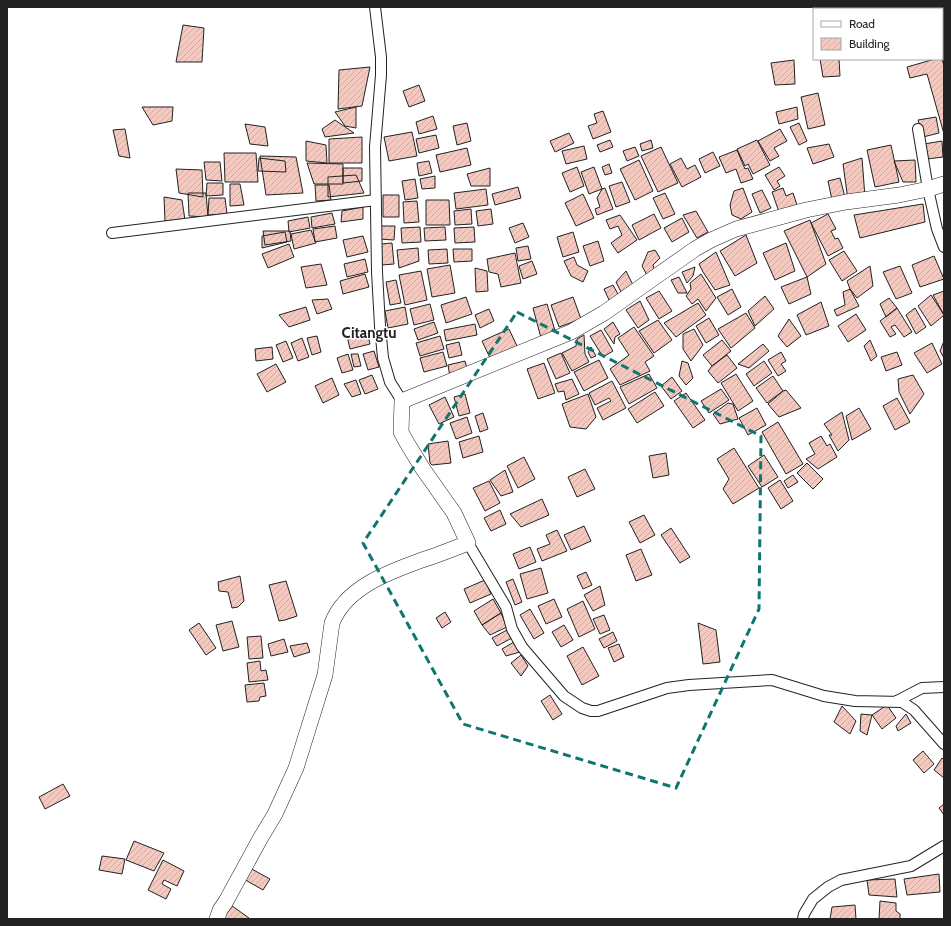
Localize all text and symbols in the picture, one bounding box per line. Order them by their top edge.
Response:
legend [813,8,943,60]
text: Road [849,16,875,31]
text: Building [849,36,891,51]
district label: Citangtu [342,324,396,342]

